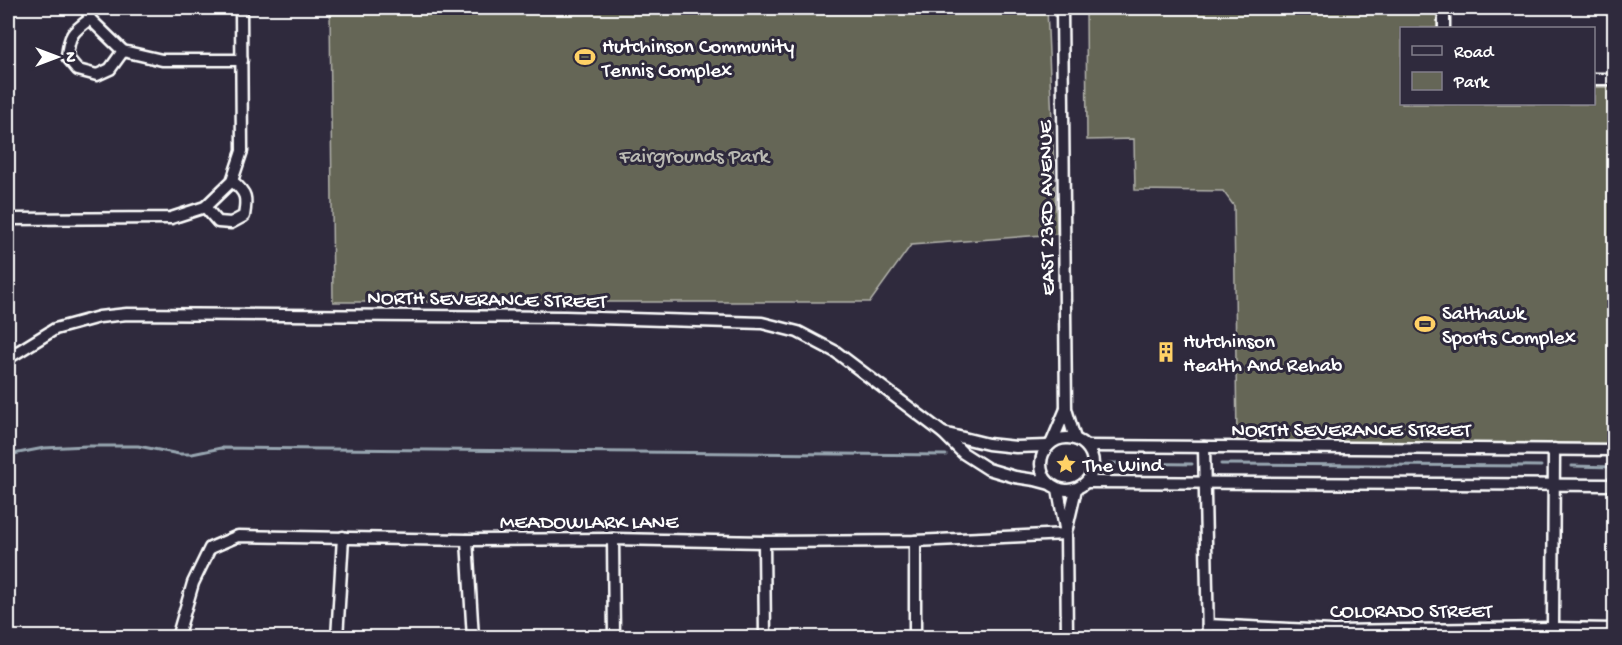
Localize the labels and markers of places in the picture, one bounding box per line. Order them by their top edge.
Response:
place label: Hutchinson Community Tennis Complex [601,36,794,85]
sports icon: Hutchinson Community Tennis Complex [573,45,597,69]
place label: Salthawk Sports Complex [1442,303,1576,352]
sports icon: Salthawk Sports Complex [1413,312,1437,336]
place label: Hutchinson Health And Rehab [1183,331,1342,380]
building icon: Hutchinson Health And Rehab [1154,340,1178,364]
place icon: The Wind [1054,452,1078,476]
place label: The Wind [1082,455,1165,480]

